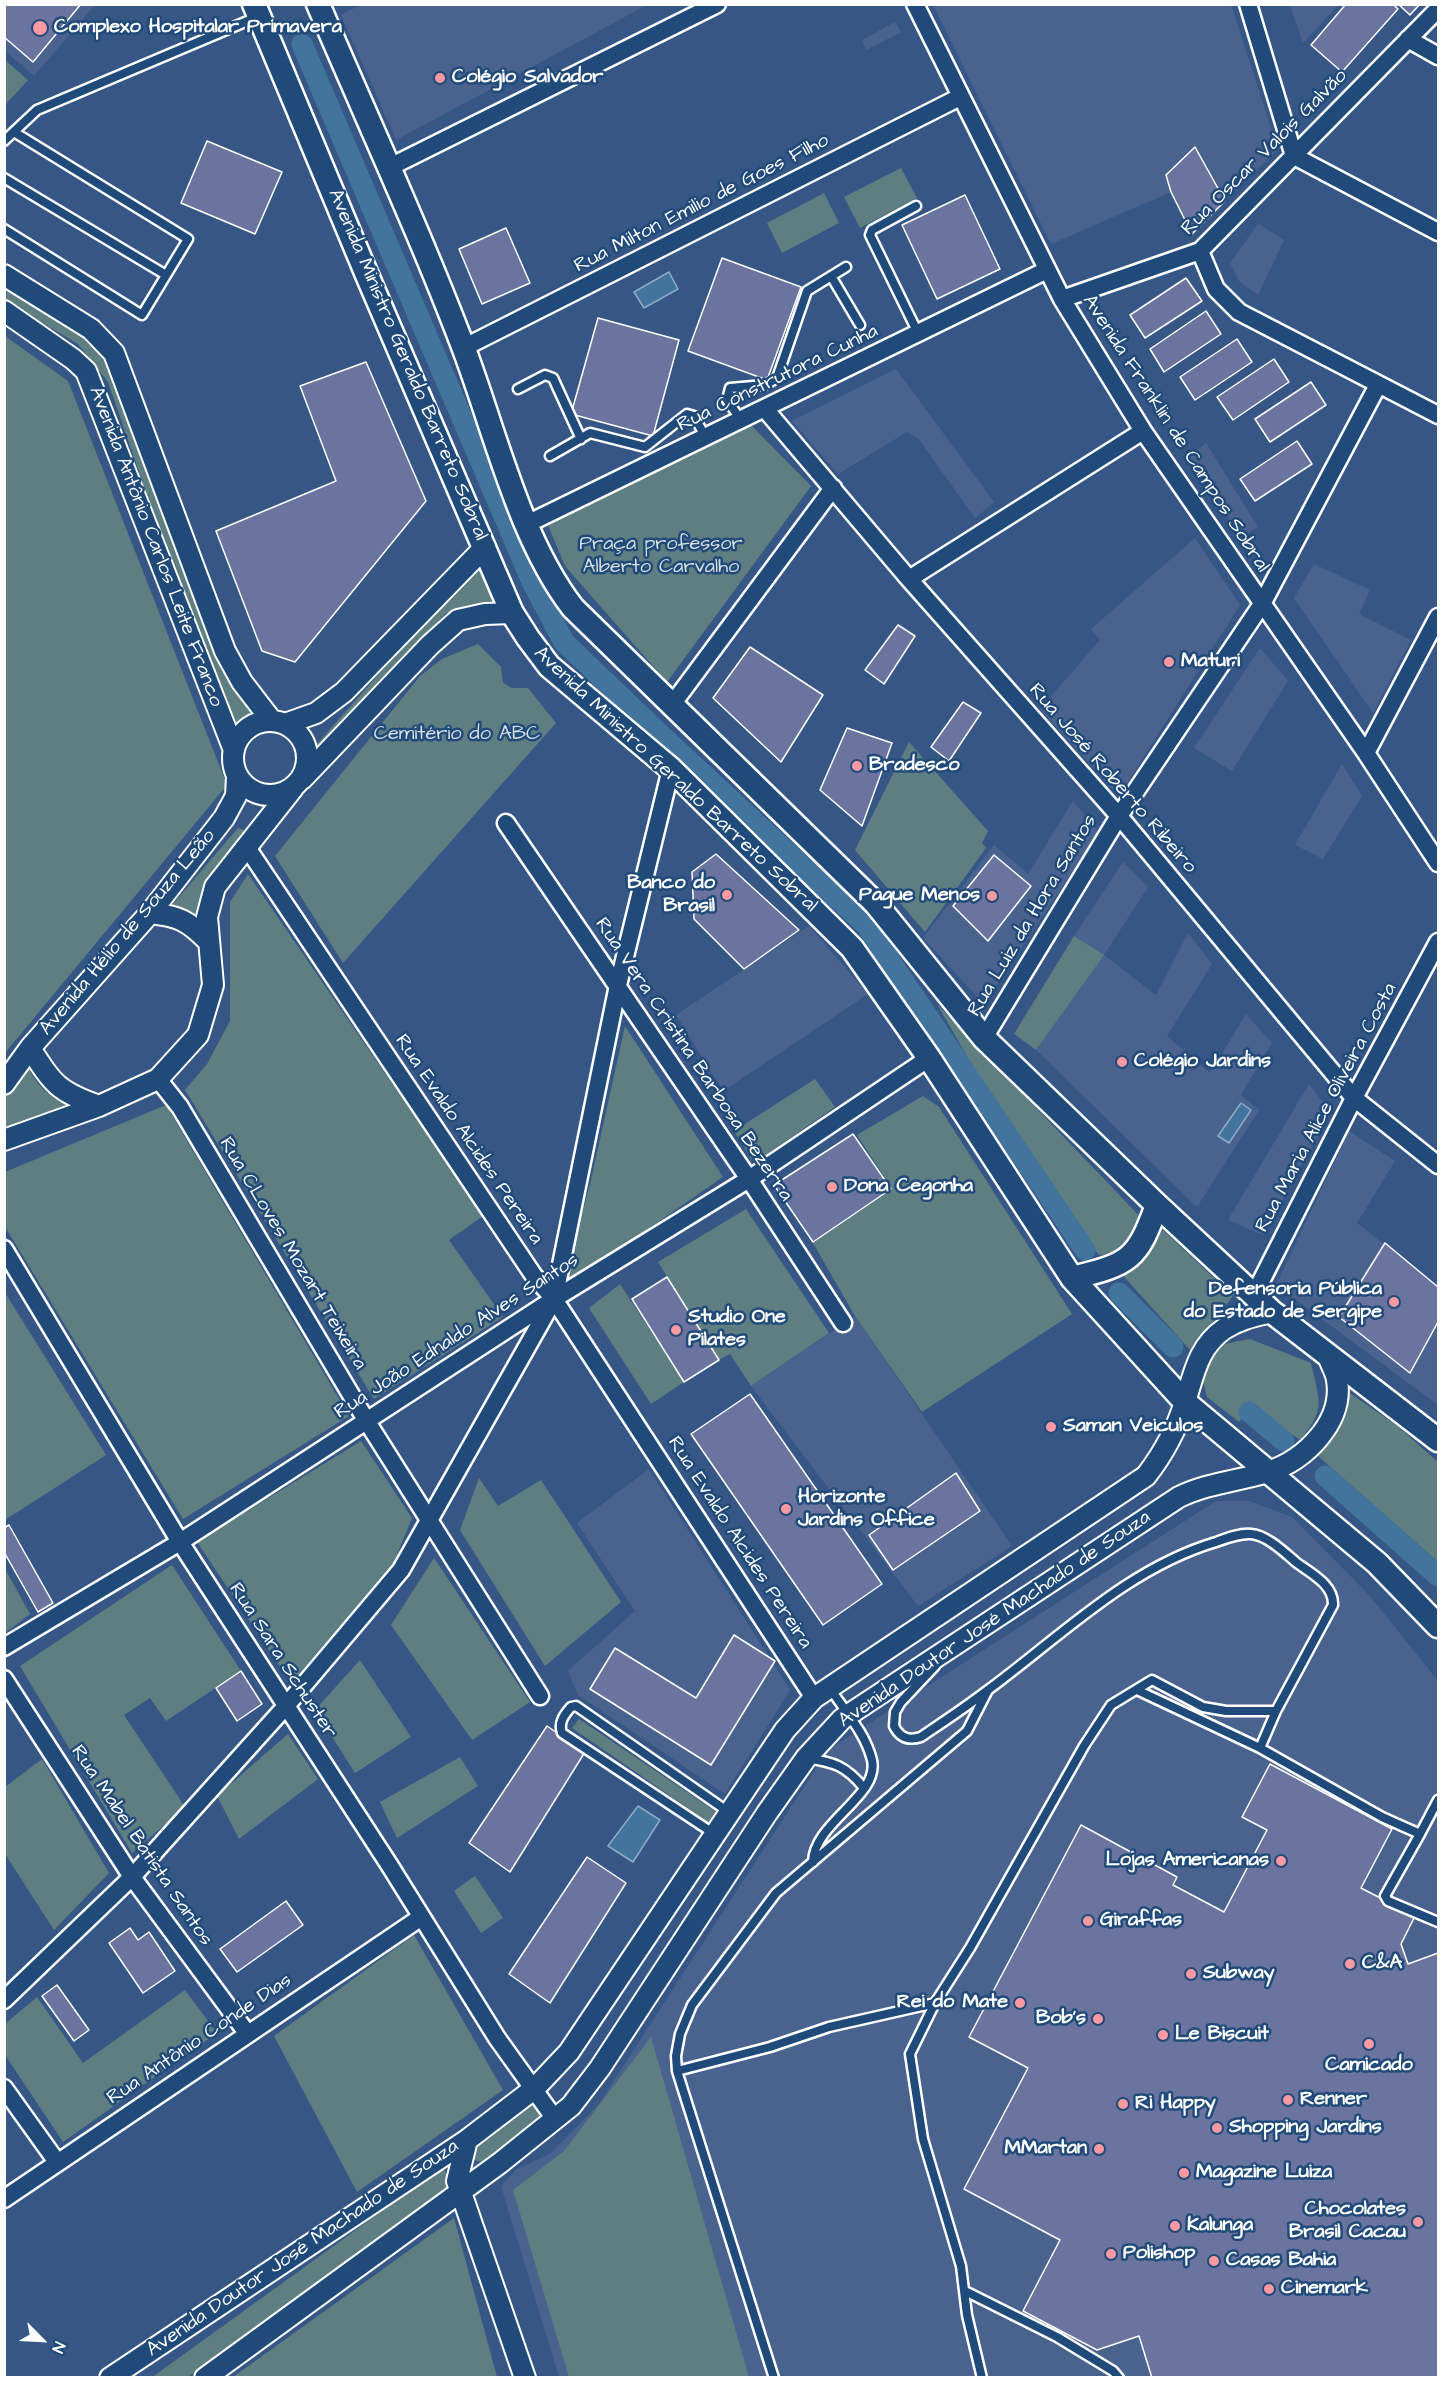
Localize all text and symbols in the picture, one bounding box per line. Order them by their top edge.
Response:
place label: Complexo Hospitalar Primavera [54,16,342,40]
marker: Complexo Hospitalar Primavera [31,19,49,37]
street label: Rua Oscar Valois Galvão [1177,65,1353,241]
place label: Colégio Salvador [452,66,603,90]
marker: Colégio Salvador [433,71,447,85]
street label: Rua Milton Emilio de Goes Filho [571,129,833,279]
street label: Avenida Ministro Geraldo Barreto Sobral [322,186,492,544]
street label: Avenida Franklin de Campos Sobral [1076,291,1274,577]
street label: Rua Construtora Cunha [674,320,882,438]
street label: Avenida Antônio Carlos Leite Franco [83,383,227,711]
park label: Praça professor Alberto Carvalho [579,533,743,580]
street label: Avenida Ministro Geraldo Barreto Sobral [528,642,822,918]
place label: Maturi [1181,650,1240,674]
marker: Maturi [1162,655,1176,669]
street label: Rua José Roberto Ribeiro [1023,679,1201,879]
park label: Cemitério do ABC [374,723,540,747]
place label: Bradesco [869,754,959,778]
marker: Bradesco [850,759,864,773]
street label: Rua Luiz da Hora Santos [963,811,1103,1021]
street label: Avenida Hélio de Souza Leão [35,825,221,1041]
place label: Banco do Brasil [627,872,715,919]
place label: Pague Menos [859,884,980,908]
marker: Banco do Brasil [720,888,734,902]
marker: Pague Menos [985,889,999,903]
street label: Rua Vera Cristina Barbosa Bezerra [589,914,797,1206]
street label: Rua Maria Alice Oliveira Costa [1251,979,1403,1237]
street label: Rua Evaldo Alcides Pereira [389,1030,547,1250]
place label: Colégio Jardins [1134,1050,1271,1074]
marker: Colégio Jardins [1115,1055,1129,1069]
street label: Rua CLoves Mozart Teixeira [213,1133,371,1375]
place label: Dona Cegonha [844,1175,973,1199]
marker: Dona Cegonha [825,1180,839,1194]
street label: Rua João Ednaldo Alves Santos [330,1249,584,1425]
place label: Defensoria Pública do Estado de Sergipe [1184,1278,1382,1325]
marker: Defensoria Pública do Estado de Sergipe [1387,1295,1401,1309]
place label: Studio One Pilates [688,1306,786,1353]
marker: Studio One Pilates [669,1323,683,1337]
place label: Saman Veiculos [1063,1415,1203,1439]
marker: Saman Veiculos [1044,1420,1058,1434]
street label: Rua Evaldo Alcides Pereira [661,1432,817,1654]
place label: Horizonte Jardins Office [798,1486,935,1533]
marker: Horizonte Jardins Office [779,1502,793,1516]
street label: Avenida Doutor José Machado de Souza [834,1506,1156,1734]
street label: Rua Sara Schuster [223,1579,341,1743]
street label: Rua Mabel Batista Santos [65,1741,217,1951]
place label: Lojas Americanas [1106,1849,1269,1873]
marker: Lojas Americanas [1274,1854,1288,1868]
place label: Giraffas [1100,1909,1182,1933]
marker: Giraffas [1081,1914,1095,1928]
place label: C&A [1362,1952,1402,1976]
marker: C&A [1343,1957,1357,1971]
place label: Subway [1203,1962,1275,1986]
marker: Subway [1184,1967,1198,1981]
street label: Rua Antônio Conde Dias [103,1969,297,2111]
place label: Rei do Mate [897,1991,1008,2015]
marker: Rei do Mate [1013,1996,1027,2010]
place label: Bob's [1036,2007,1086,2031]
marker: Bob's [1091,2012,1105,2026]
place label: Le Biscuit [1175,2023,1269,2047]
marker: Le Biscuit [1156,2028,1170,2042]
marker: Camicado [1362,2037,1376,2051]
place label: Camicado [1325,2054,1413,2078]
place label: Renner [1300,2088,1367,2112]
place label: Ri Happy [1135,2092,1216,2116]
marker: Renner [1281,2093,1295,2107]
marker: Ri Happy [1116,2097,1130,2111]
place label: Shopping Jardins [1229,2116,1382,2140]
marker: Shopping Jardins [1210,2121,1224,2135]
street label: Avenida Doutor José Machado de Souza [142,2135,464,2363]
place label: MMartan [1004,2137,1087,2161]
marker: MMartan [1092,2142,1106,2156]
place label: Magazine Luiza [1196,2161,1332,2185]
marker: Magazine Luiza [1177,2166,1191,2180]
place label: Chocolates Brasil Cacau [1289,2198,1406,2245]
place label: Kalunga [1187,2214,1253,2238]
marker: Chocolates Brasil Cacau [1411,2215,1425,2229]
marker: Kalunga [1168,2219,1182,2233]
place label: Polishop [1123,2242,1196,2266]
marker: Polishop [1104,2247,1118,2261]
place label: Casas Bahia [1226,2249,1336,2273]
marker: Casas Bahia [1207,2254,1221,2268]
place label: Cinemark [1281,2277,1368,2301]
marker: Cinemark [1262,2282,1276,2296]
north arrow [12,2310,72,2370]
text: N [46,2338,71,2356]

